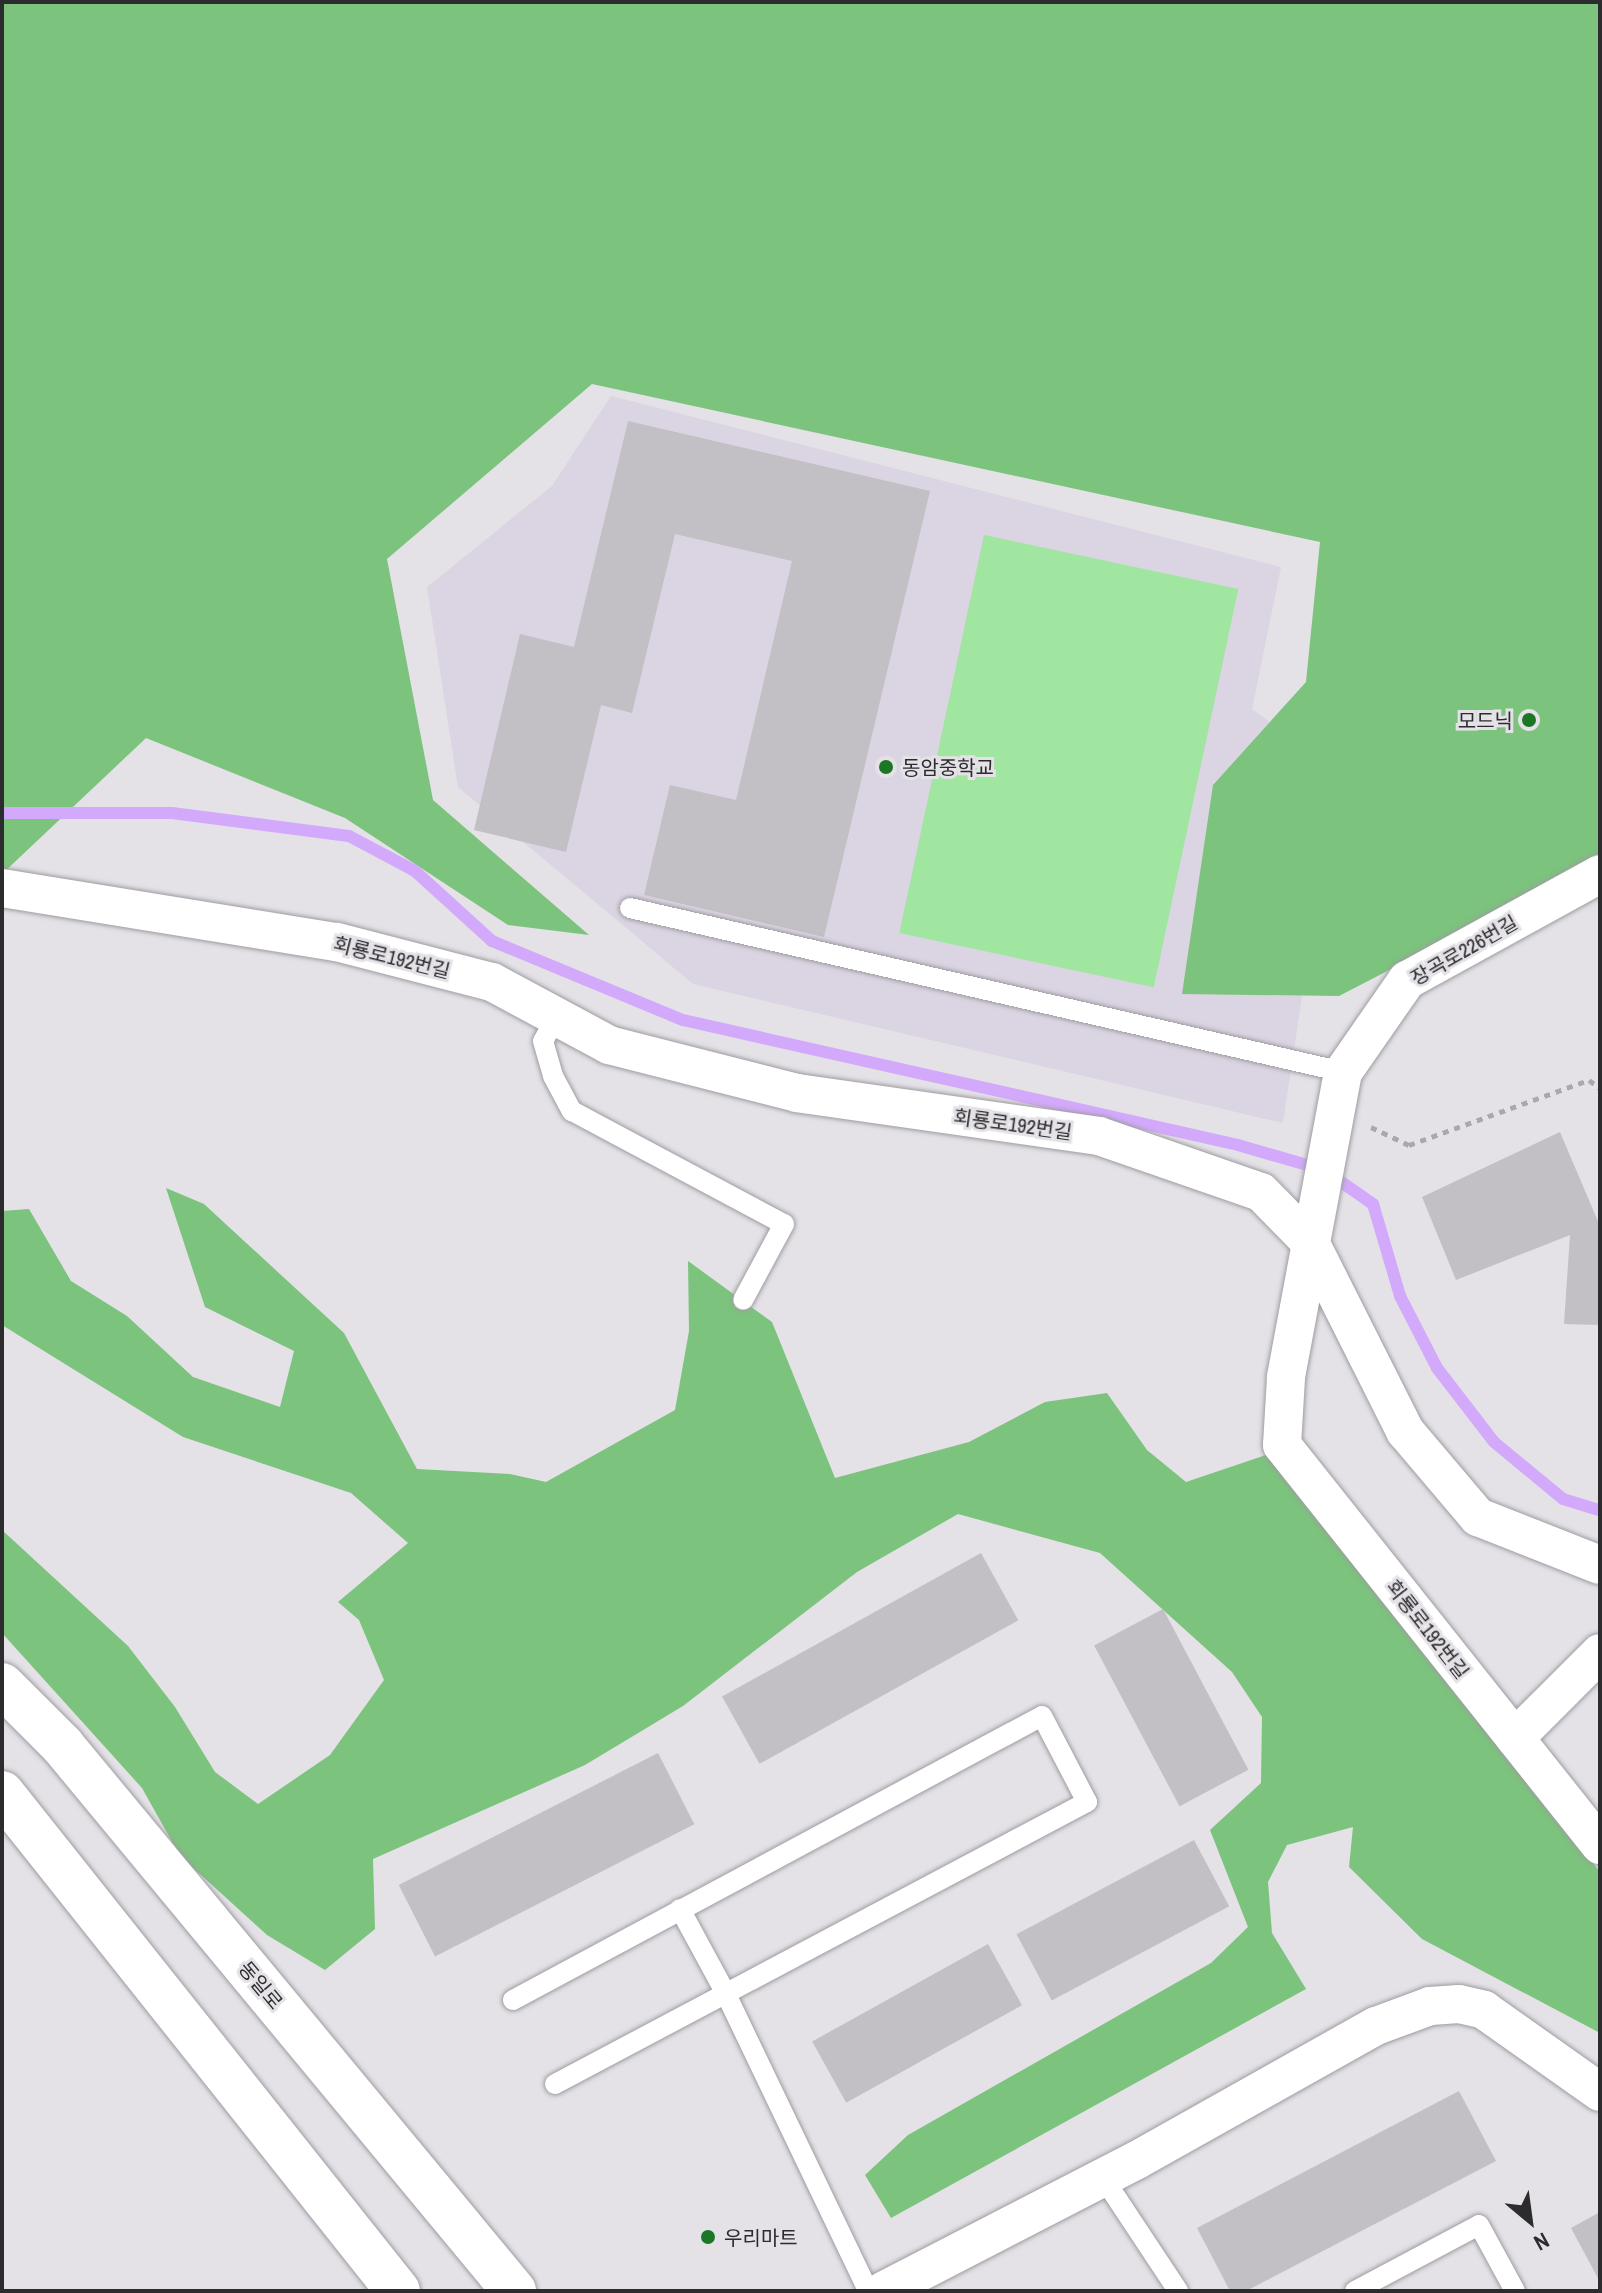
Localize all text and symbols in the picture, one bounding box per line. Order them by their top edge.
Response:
place label: 모드닉 [1458,708,1513,732]
marker: 모드닉 [1520,711,1538,729]
place label: 동암중학교 [902,755,994,779]
marker: 동암중학교 [877,758,895,776]
street label: 장곡로226번길 [1406,910,1522,990]
street label: 회룡로192번길 [331,931,453,983]
street label: 회룡로192번길 [952,1104,1074,1144]
street label: 회룡로192번길 [1382,1575,1474,1683]
street label: 동일로 [234,1956,288,2014]
north arrow [1490,2181,1570,2261]
place label: 우리마트 [724,2225,798,2249]
text: N [1529,2226,1555,2258]
marker: 우리마트 [699,2228,717,2246]

